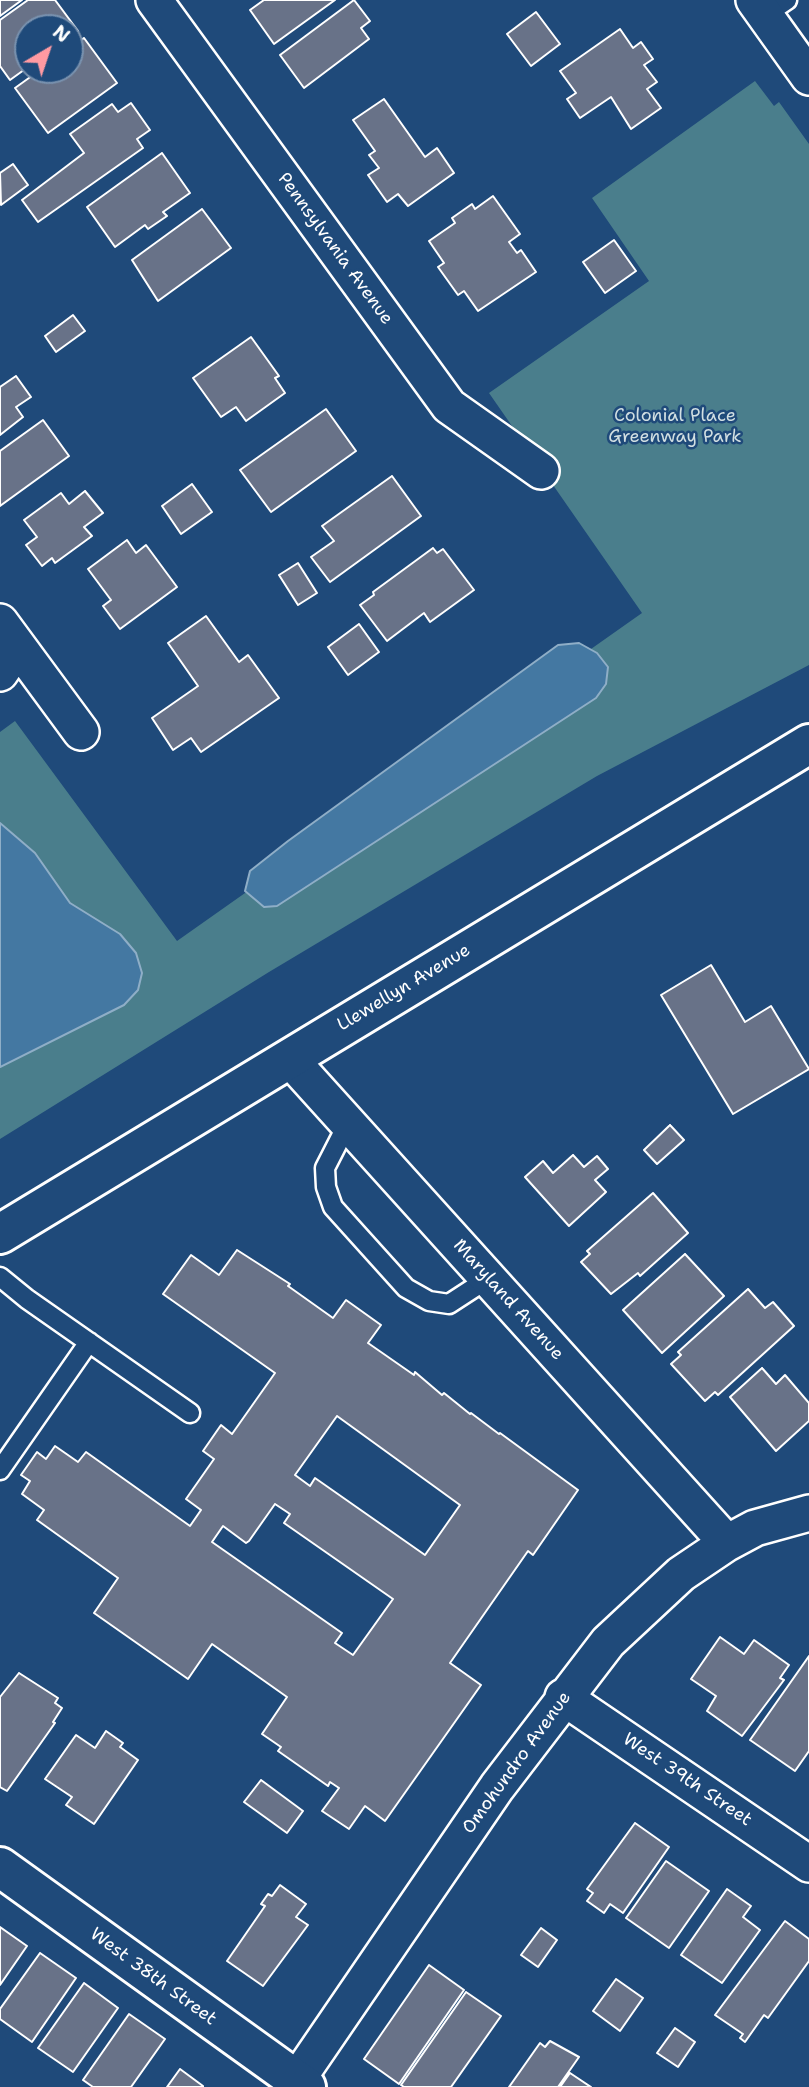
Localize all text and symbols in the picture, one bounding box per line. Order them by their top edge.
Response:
north arrow [14,14,84,84]
text: N [48,19,75,48]
street label: Pennsylvania Avenue [273,169,397,329]
park label: Colonial Place Greenway Park [608,405,742,448]
street label: Llewellyn Avenue [334,940,474,1036]
street label: Maryland Avenue [448,1235,568,1365]
street label: Omohundro Avenue [458,1688,576,1838]
street label: West 39th Street [618,1729,756,1831]
street label: West 38th Street [85,1924,221,2030]

